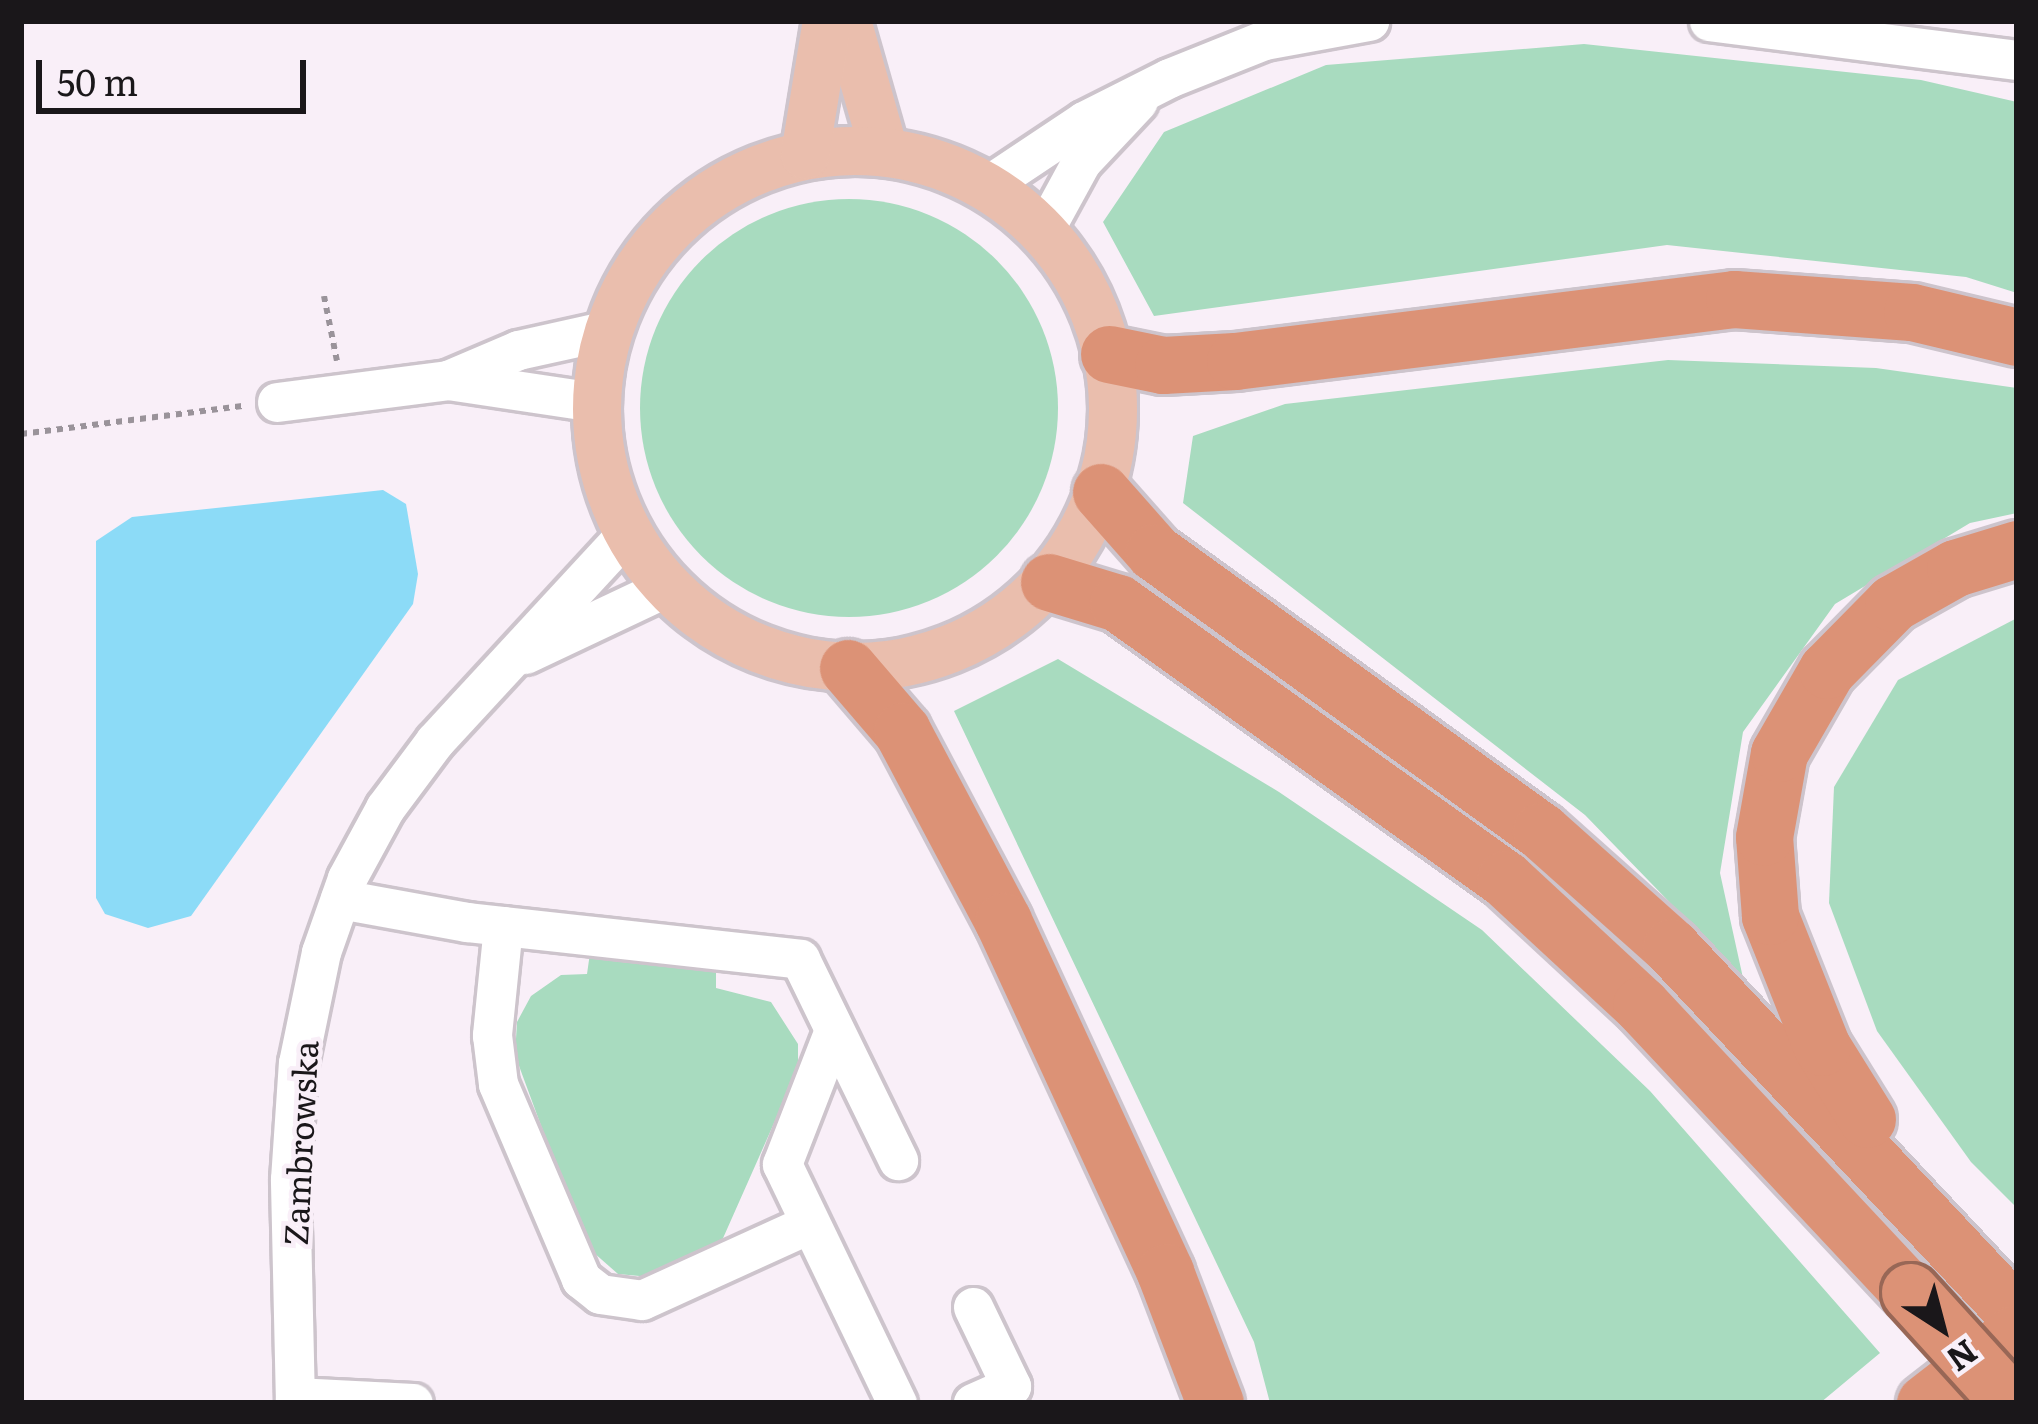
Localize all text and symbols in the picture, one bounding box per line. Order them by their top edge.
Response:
scale bar [42,36,312,110]
text: 50 m [57,54,138,107]
street label: Zambrowska [274,1040,324,1246]
north arrow [1882,1268,2002,1388]
text: N [1938,1330,1989,1385]

